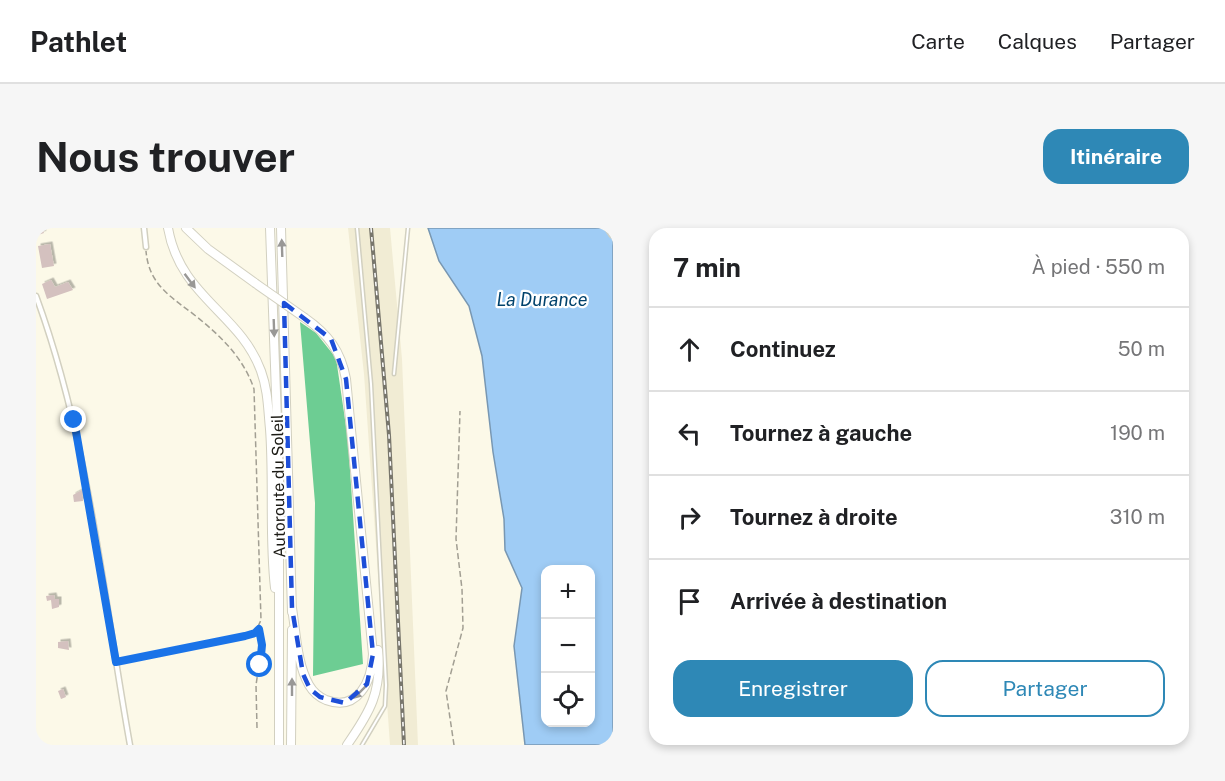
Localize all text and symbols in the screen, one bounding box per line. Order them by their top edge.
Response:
text: Pathlet [30,25,127,58]
text: Carte [911,29,965,54]
text: Calques [998,29,1077,54]
text: Partager [1110,29,1195,54]
button: Itinéraire [1043,129,1189,184]
text: Nous trouver [36,132,295,181]
one-way arrow [278,238,287,257]
text: 7 min [673,252,741,283]
text: À pied · 550 m [1032,255,1165,279]
one-way arrow [184,274,196,289]
water label: La Durance [496,289,588,310]
one-way arrow [269,319,278,338]
icon: ahead [673,333,706,366]
text: Continuez [730,336,836,362]
text: 50 m [1118,337,1165,361]
route end [60,406,86,432]
street label: Autoroute du Soleil [268,414,289,558]
icon: left [673,417,706,450]
text: Tournez à gauche [730,420,912,446]
text: 190 m [1110,421,1165,445]
icon: right [673,501,706,534]
text: Tournez à droite [730,504,898,530]
text: 310 m [1110,505,1165,529]
map controls [541,565,595,727]
button: + [541,565,595,619]
icon: arrive [673,585,706,618]
text: Arrivée à destination [730,588,947,614]
button: − [541,619,595,673]
route start [246,651,272,677]
button: Enregistrer [673,660,913,717]
button: Partager [925,660,1165,717]
button: locate [541,673,595,727]
one-way arrow [287,677,297,696]
one-way arrow [353,684,367,698]

